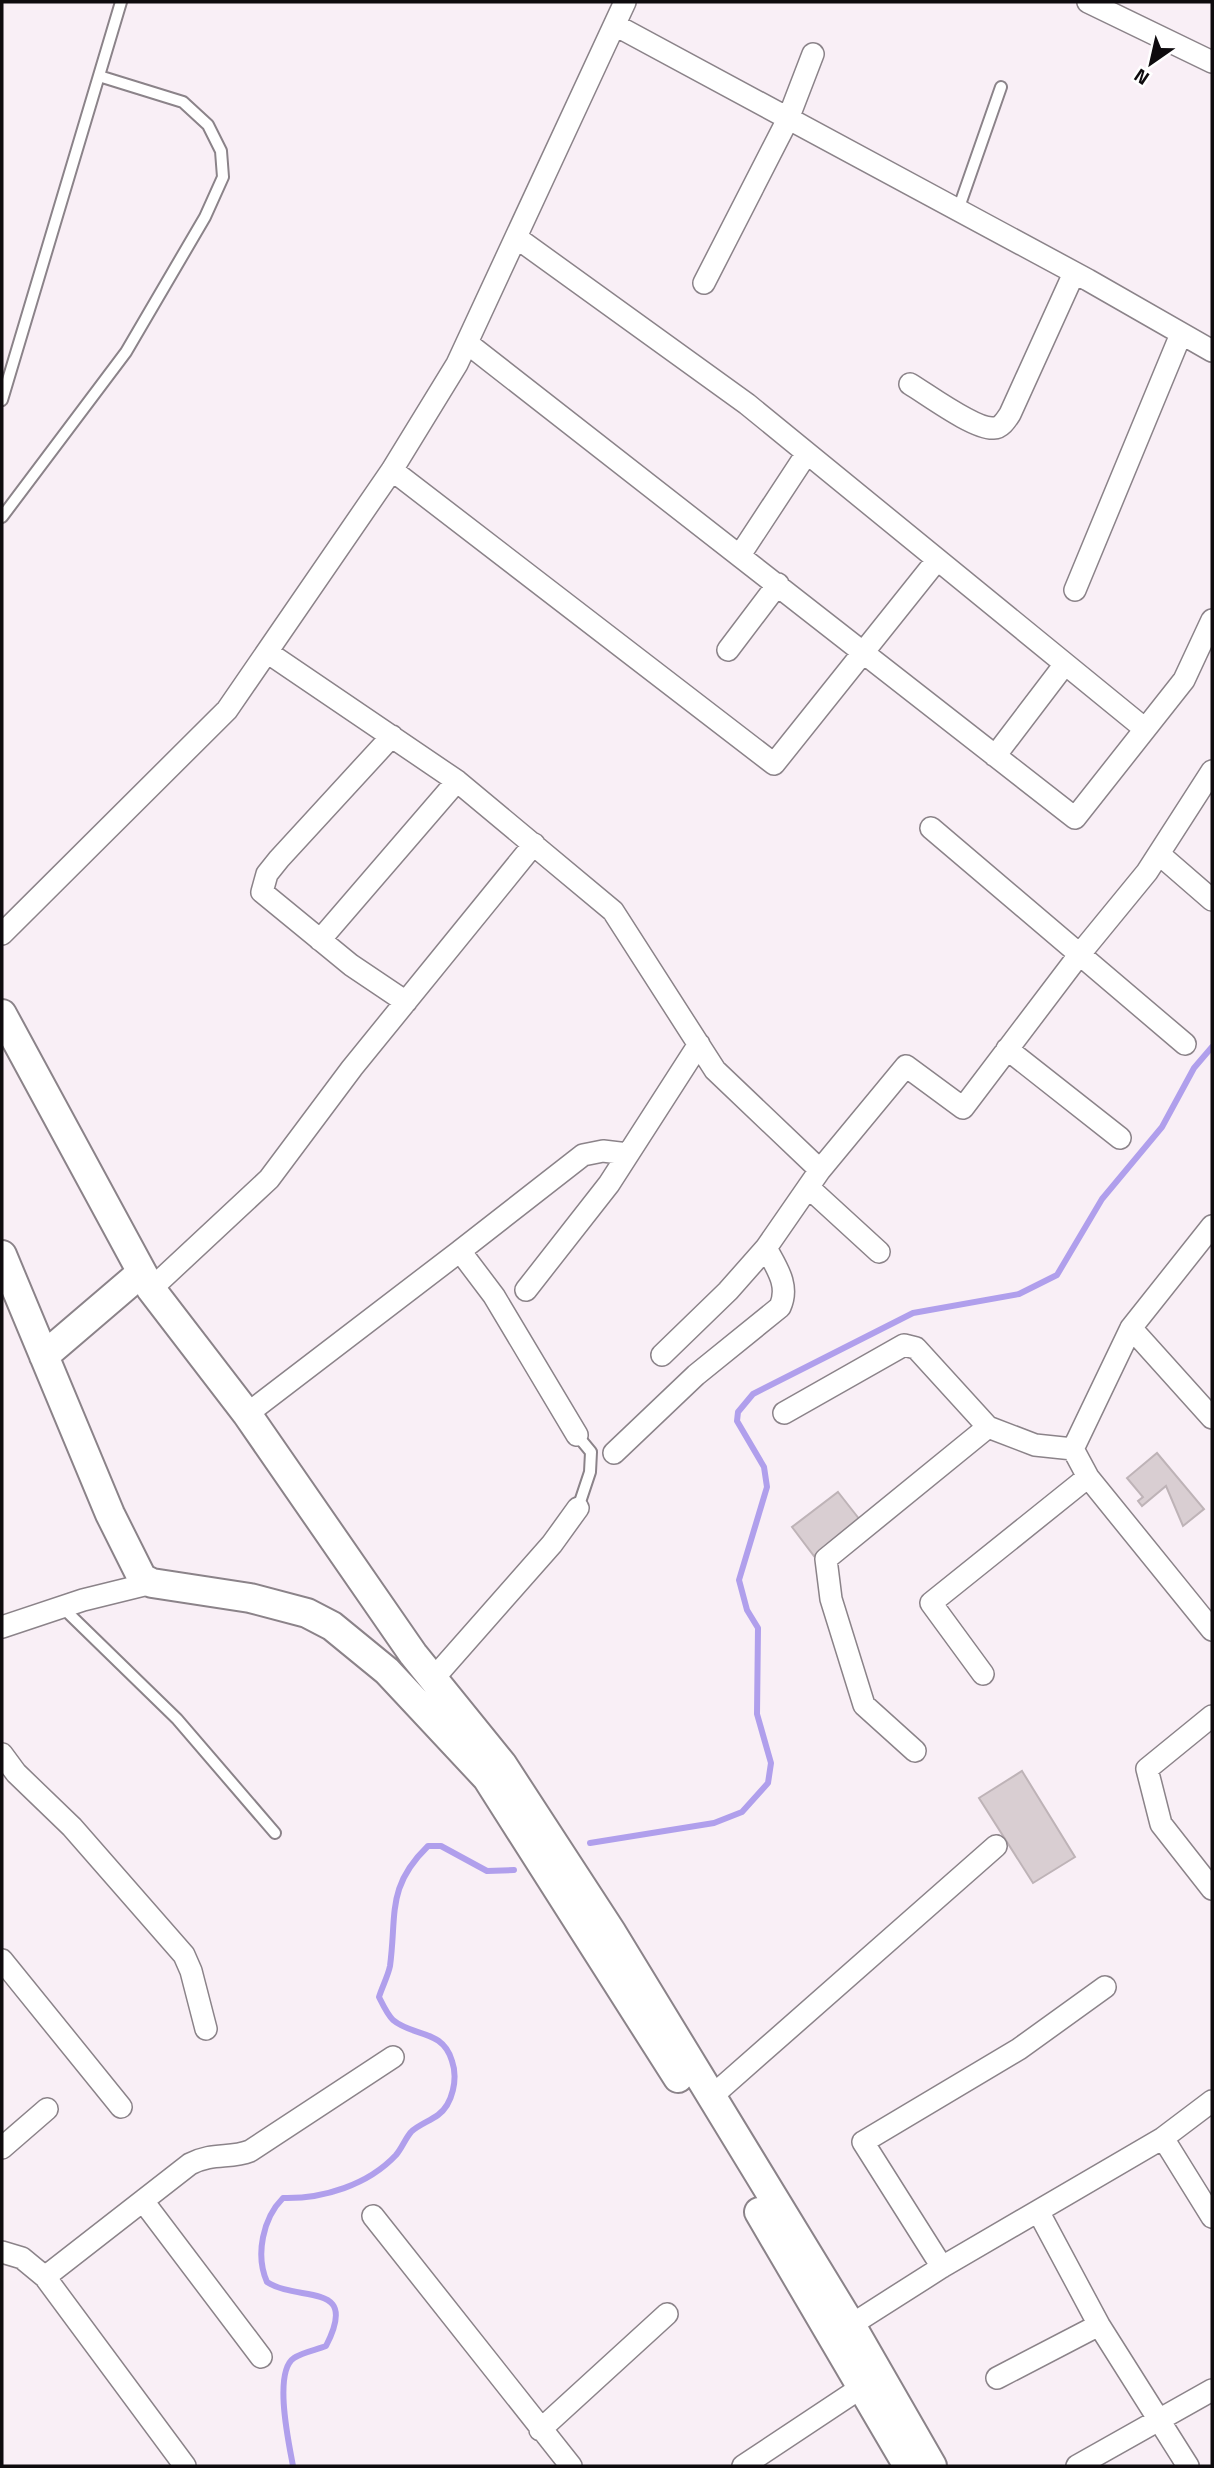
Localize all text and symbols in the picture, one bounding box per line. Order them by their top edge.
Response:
north arrow [1116,28,1186,98]
text: N [1128,62,1155,93]

